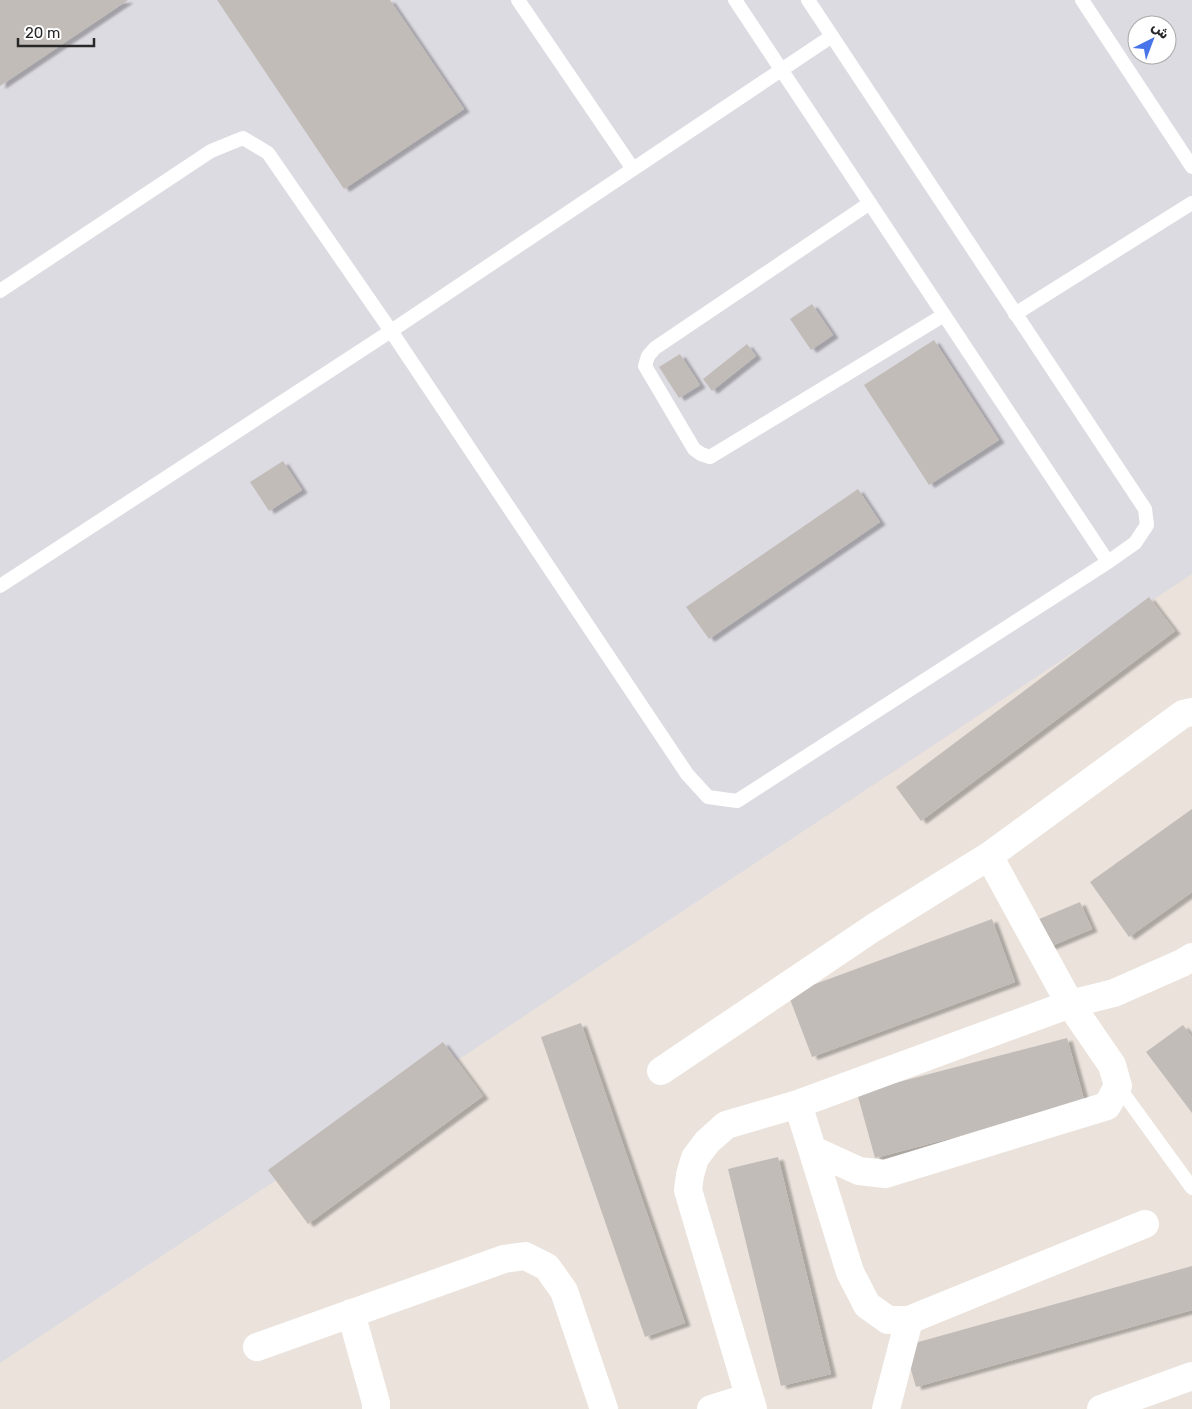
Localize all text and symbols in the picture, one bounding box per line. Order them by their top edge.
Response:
scale bar [18,15,94,47]
north arrow [1127,15,1177,65]
text: ش [1148,18,1173,43]
text: 20 m [25,24,60,42]

